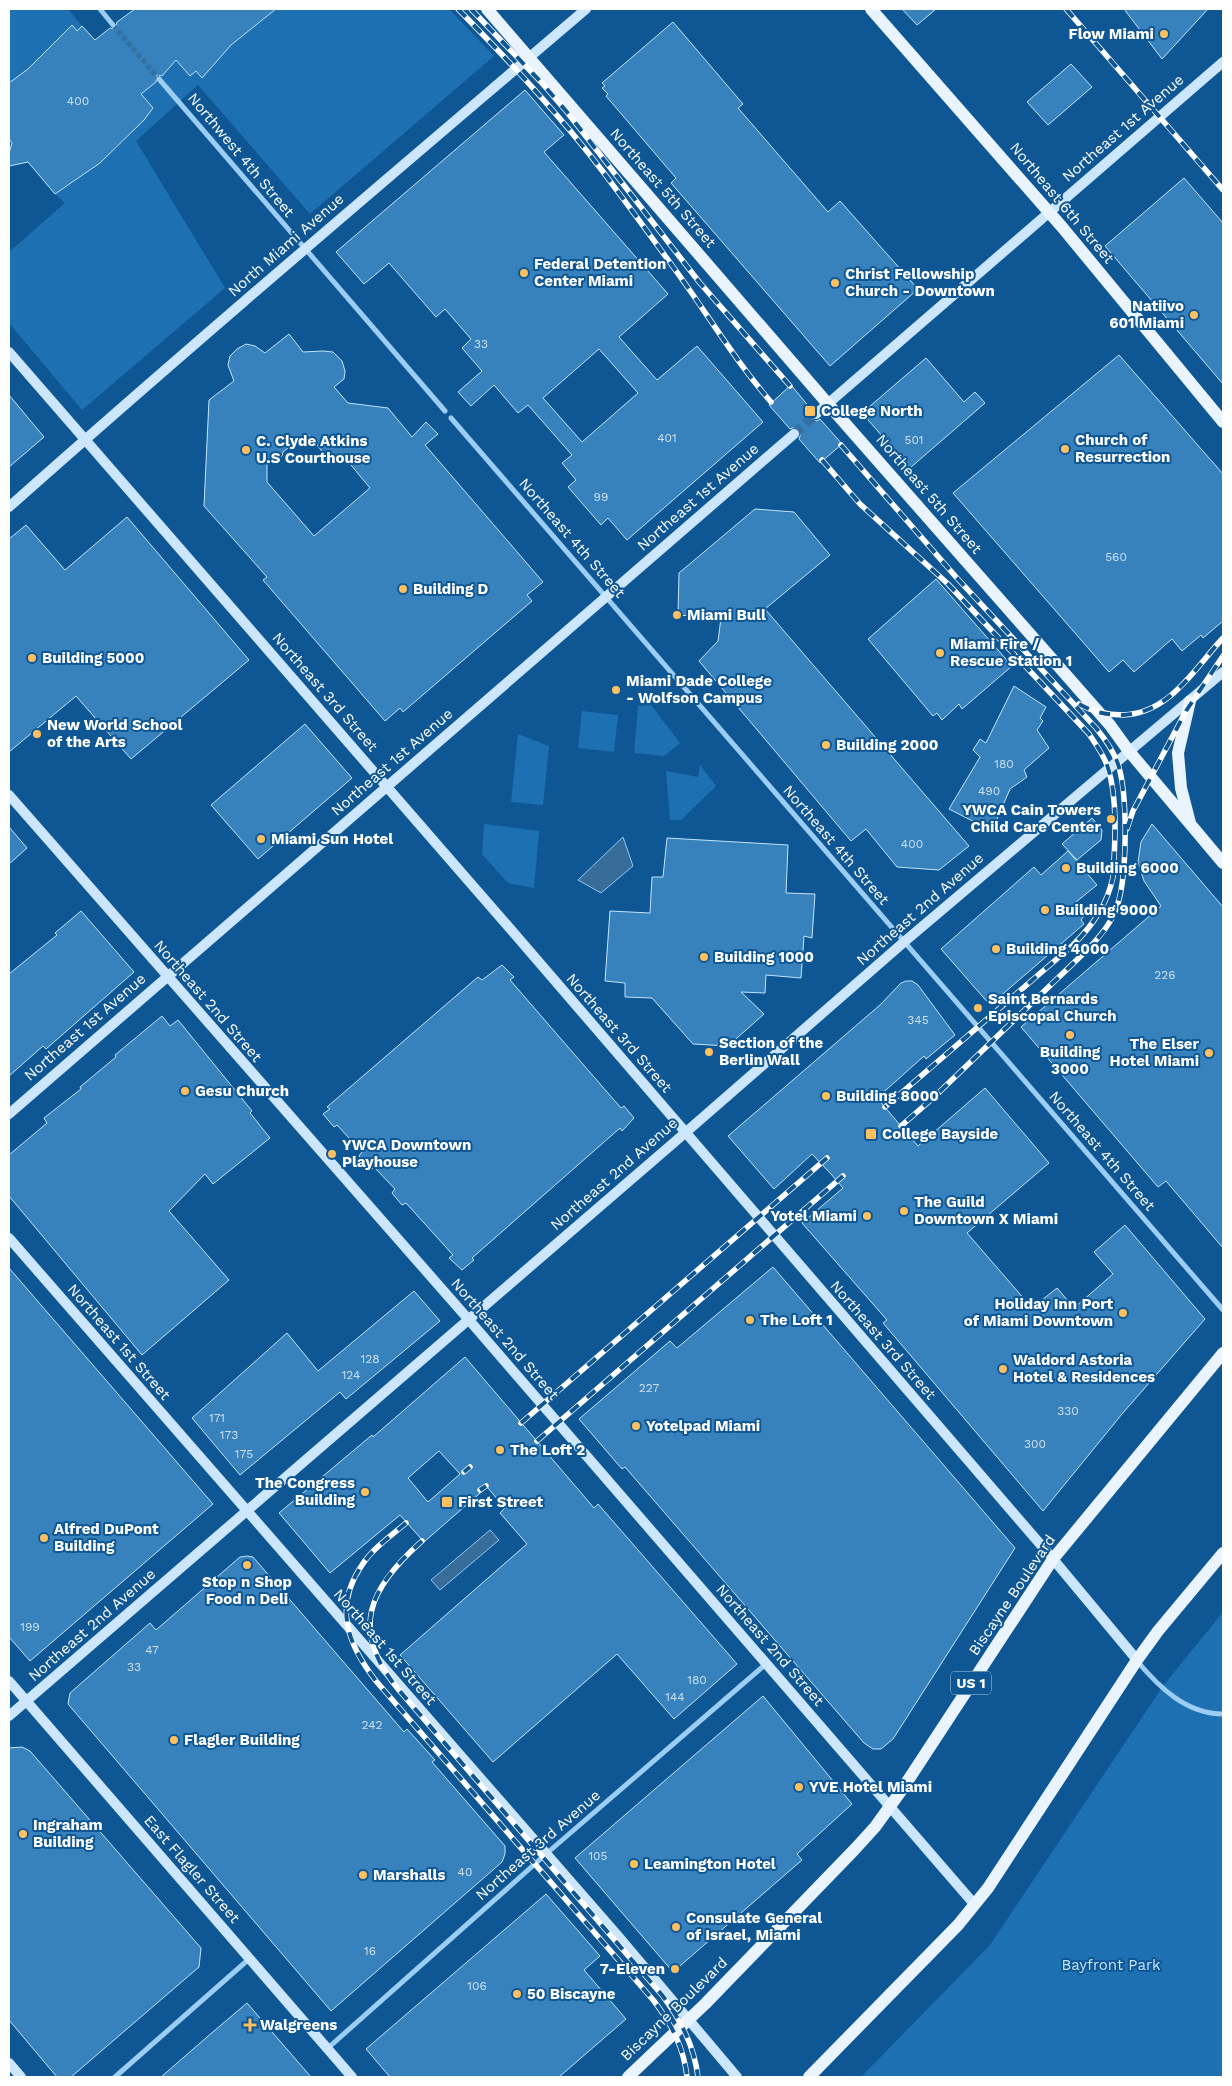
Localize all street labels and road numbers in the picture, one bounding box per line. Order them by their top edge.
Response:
street label: Northeast 1st Avenue [1059,70,1187,186]
street label: Northwest 4th Street [184,89,299,221]
street label: Northeast 5th Street [606,125,720,252]
street label: Northeast 6th Street [1006,139,1118,268]
street label: North Miami Avenue [224,190,348,300]
street label: Northeast 5th Street [872,431,986,558]
street label: Northeast 1st Avenue [634,439,762,555]
street label: Northeast 4th Street [515,475,629,602]
street label: Northeast 3rd Street [268,629,382,756]
street label: Northeast 1st Avenue [328,704,456,820]
street label: Northeast 4th Street [779,782,893,909]
street label: Northeast 2nd Avenue [853,849,987,969]
street label: Northeast 2nd Street [150,936,266,1066]
street label: Northeast 1st Avenue [21,969,149,1085]
street label: Northeast 3rd Street [562,970,676,1097]
street label: Northeast 4th Street [1045,1088,1159,1215]
street label: Northeast 2nd Avenue [547,1114,681,1234]
street label: Northeast 2nd Street [447,1274,563,1404]
street label: Northeast 3rd Street [826,1277,940,1404]
street label: Northeast 1st Street [64,1280,175,1404]
street label: Biscayne Boulevard [965,1531,1059,1659]
street label: Northeast 2nd Avenue [25,1565,159,1685]
street label: Northeast 2nd Street [712,1580,828,1710]
street label: Northeast 1st Street [330,1585,441,1709]
road number: US 1 [951,1672,991,1695]
street label: Northeast 3rd Avenue [472,1786,604,1904]
street label: East Flagler Street [140,1811,244,1927]
street label: Biscayne Boulevard [617,1953,731,2065]

